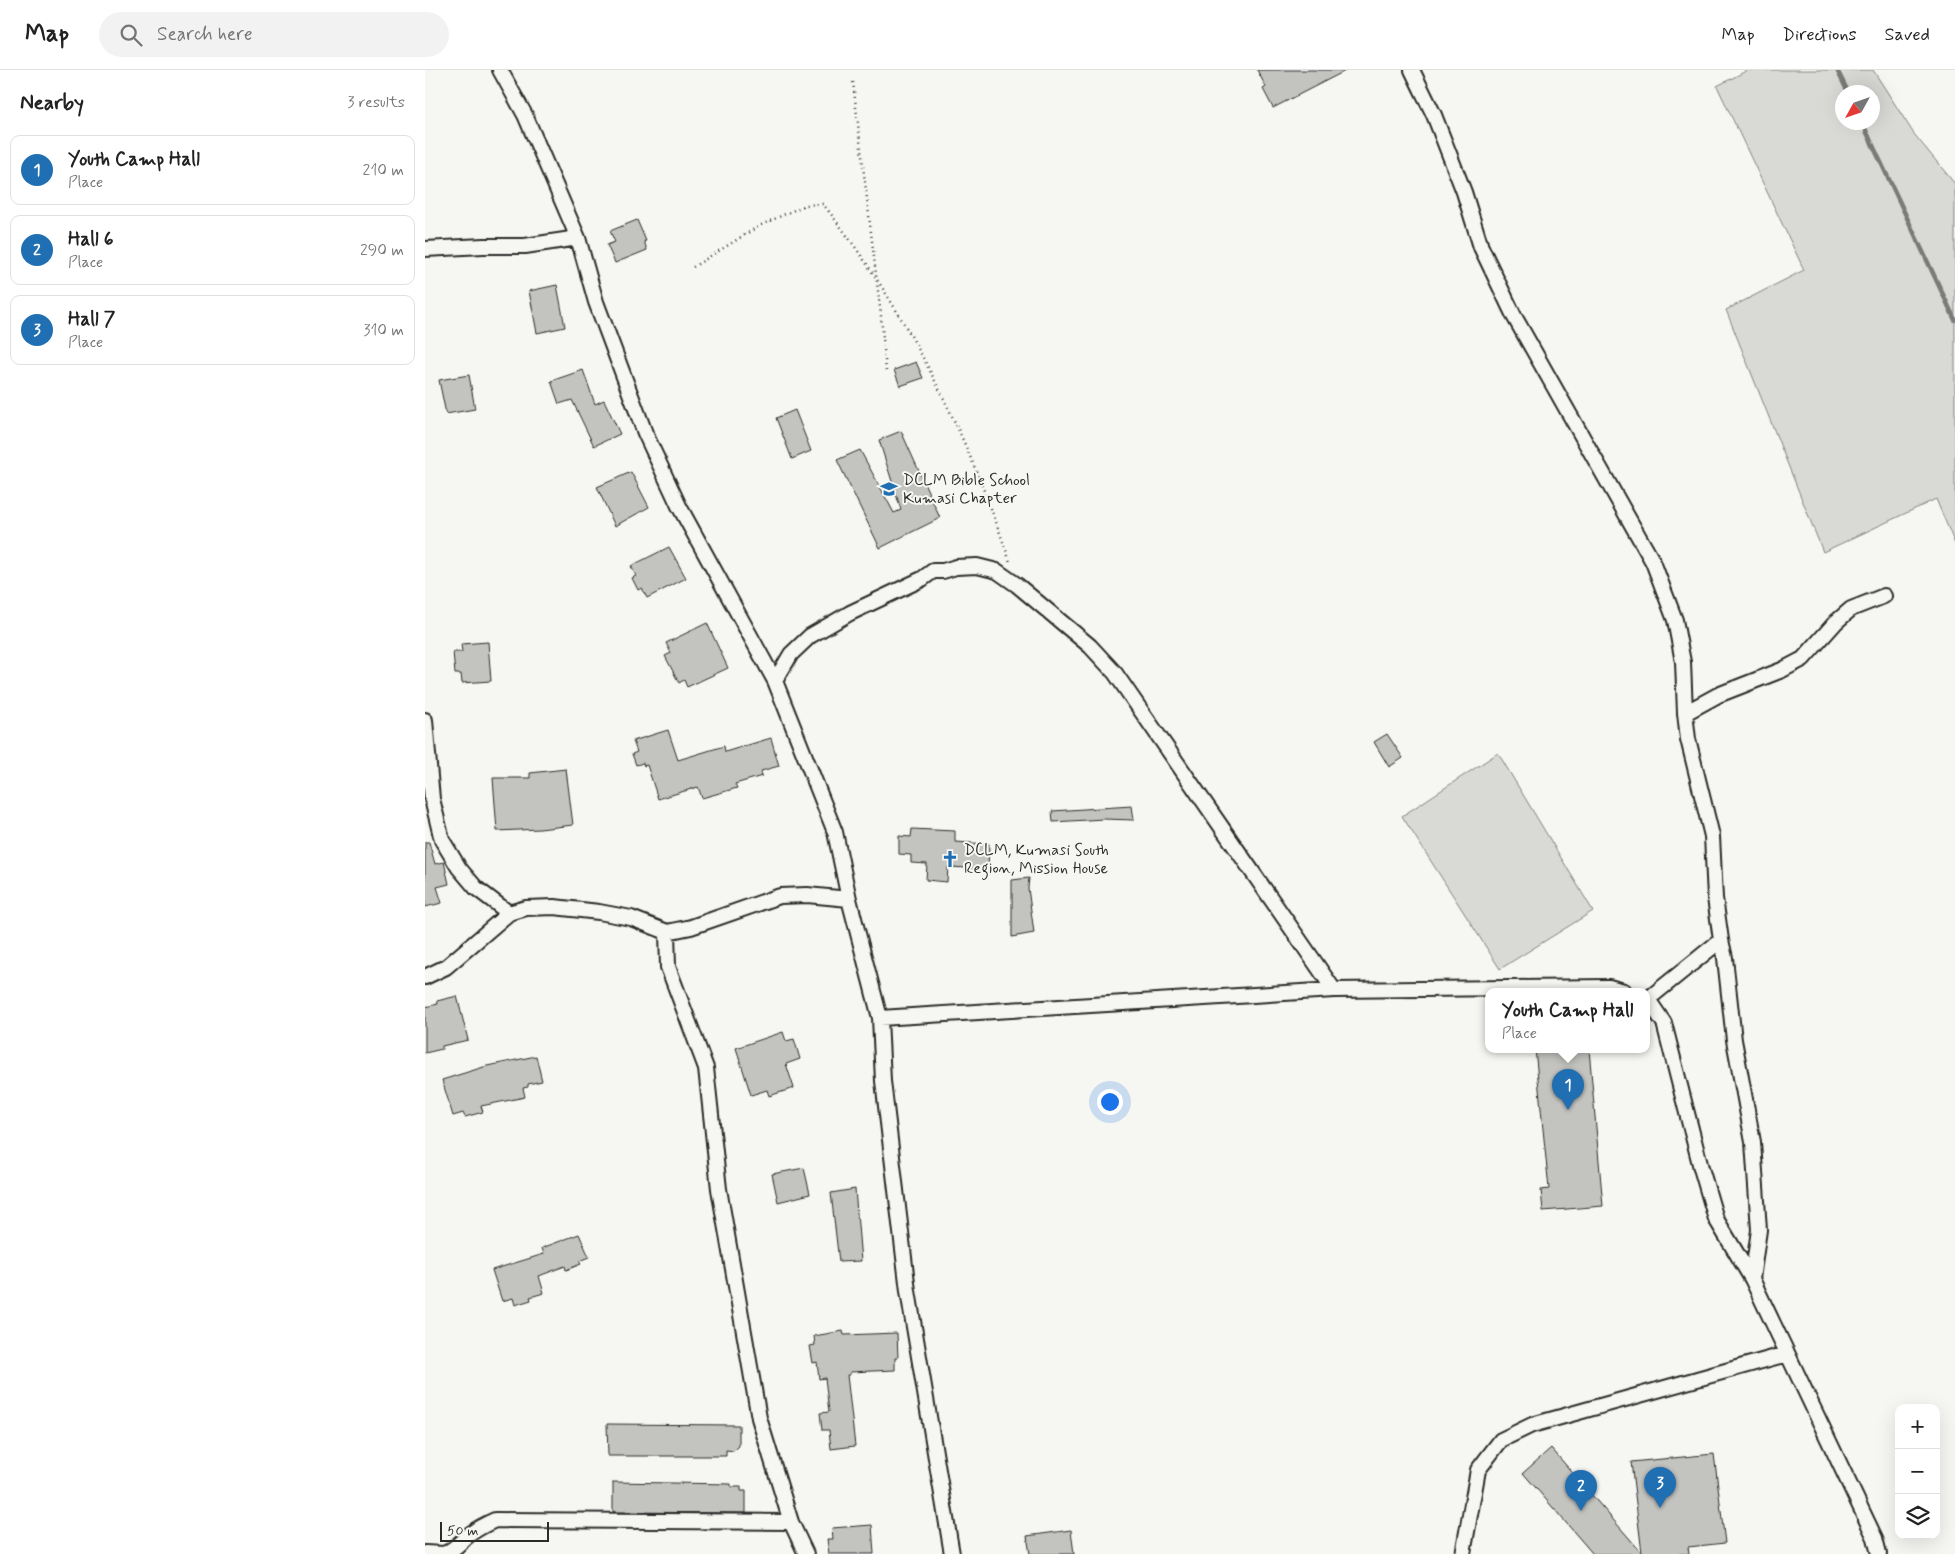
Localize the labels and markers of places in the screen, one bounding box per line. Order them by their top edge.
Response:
place label: DCLM Bible School Kumasi Chapter [903,470,1030,509]
school or university icon: DCLM Bible School Kumasi Chapter [879,479,899,499]
place label: DCLM, Kumasi South Region, Mission House [964,840,1109,880]
church icon: DCLM, Kumasi South Region, Mission House [940,849,960,869]
pin: 1 [1552,1069,1584,1110]
pin: 3 [1644,1467,1676,1508]
pin: 2 [1565,1470,1597,1511]

